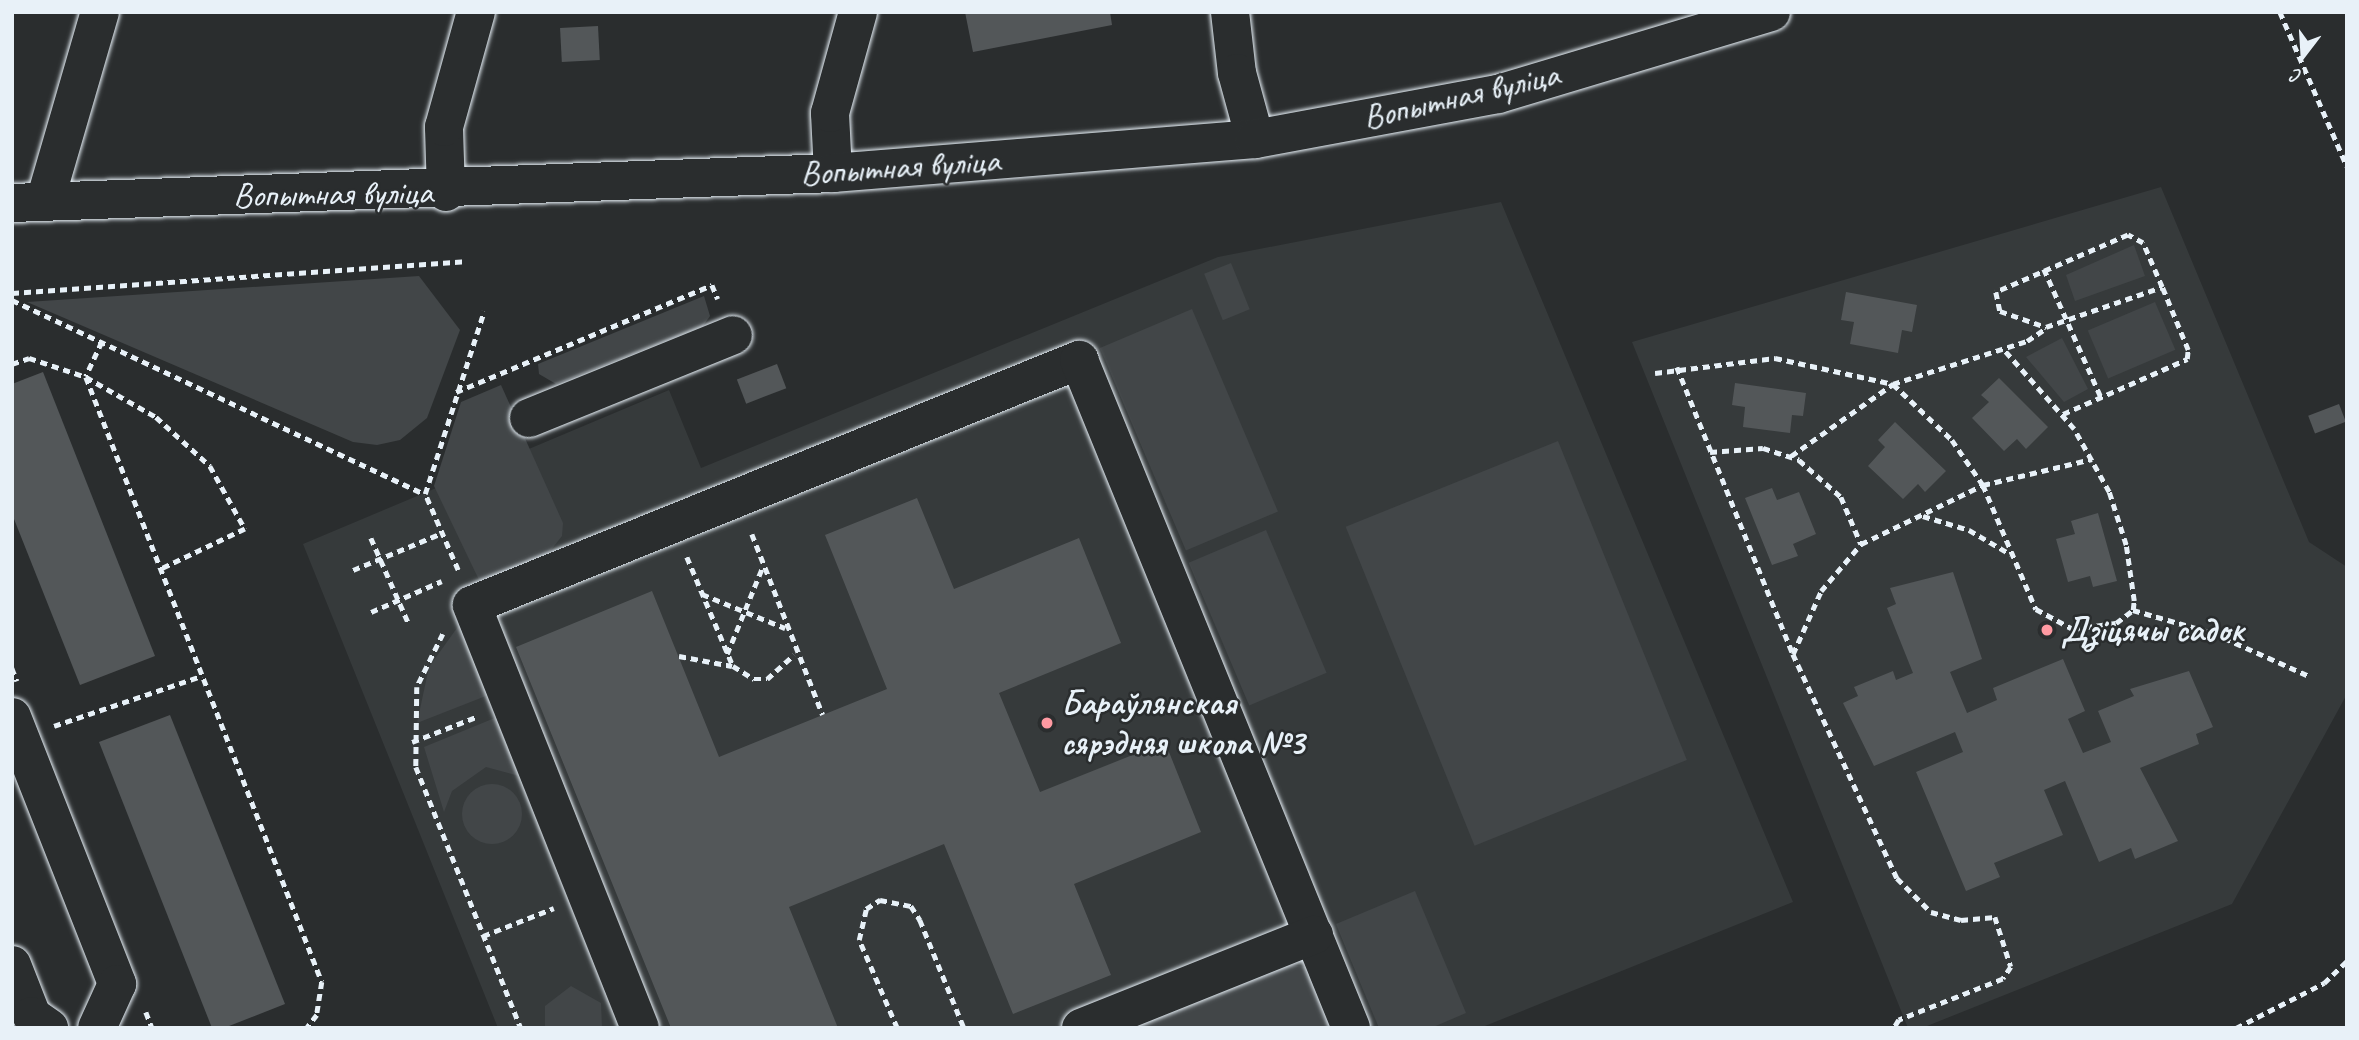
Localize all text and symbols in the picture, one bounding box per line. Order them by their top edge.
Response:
north arrow [2268,21,2338,91]
street label: Вопытная вуліца [1360,53,1562,139]
text: С [2289,63,2305,89]
street label: Вопытная вуліца [800,139,1000,195]
street label: Вопытная вуліца [234,171,432,217]
place label: Дзіцячы садок [2061,609,2245,651]
marker: Дзіцячы садок [2039,622,2055,638]
place label: Бараўлянская сярэдняя школа №3 [1061,682,1303,764]
marker: Бараўлянская сярэдняя школа №3 [1039,715,1055,731]

